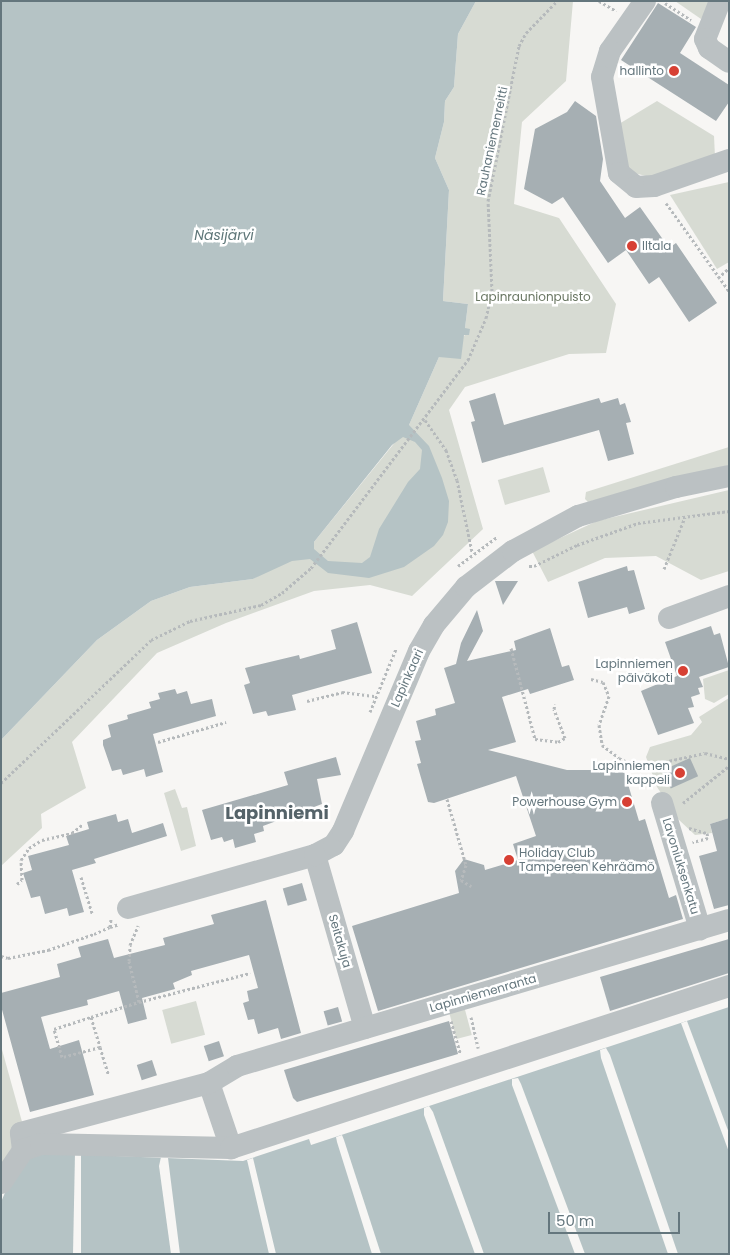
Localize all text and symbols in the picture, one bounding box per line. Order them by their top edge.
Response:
place label: hallinto [620,64,664,78]
marker: hallinto [668,65,680,77]
street label: Rauhaniemenreitti [473,85,511,197]
water label: Näsijärvi [194,227,254,243]
place label: Iltala [642,239,671,253]
marker: Iltala [626,240,638,252]
park label: Lapinraunionpuisto [475,290,591,304]
street label: Lapinkaari [388,647,426,709]
place label: Lapinniemen päiväkoti [595,657,673,685]
marker: Lapinniemen päiväkoti [677,665,689,677]
place label: Lapinniemen kappeli [592,759,670,787]
marker: Lapinniemen kappeli [674,767,686,779]
place label: Powerhouse Gym [512,795,617,809]
marker: Powerhouse Gym [621,796,633,808]
district label: Lapinniemi [225,802,329,824]
street label: Lavoniuksenkatu [660,816,702,916]
place label: Holiday Club Tampereen Kehräämö [519,846,655,874]
marker: Holiday Club Tampereen Kehräämö [503,854,515,866]
street label: Seitakuja [326,913,354,969]
street label: Lapinniemenranta [428,971,538,1015]
scale bar [550,1202,682,1234]
text: 50 m [556,1210,594,1231]

